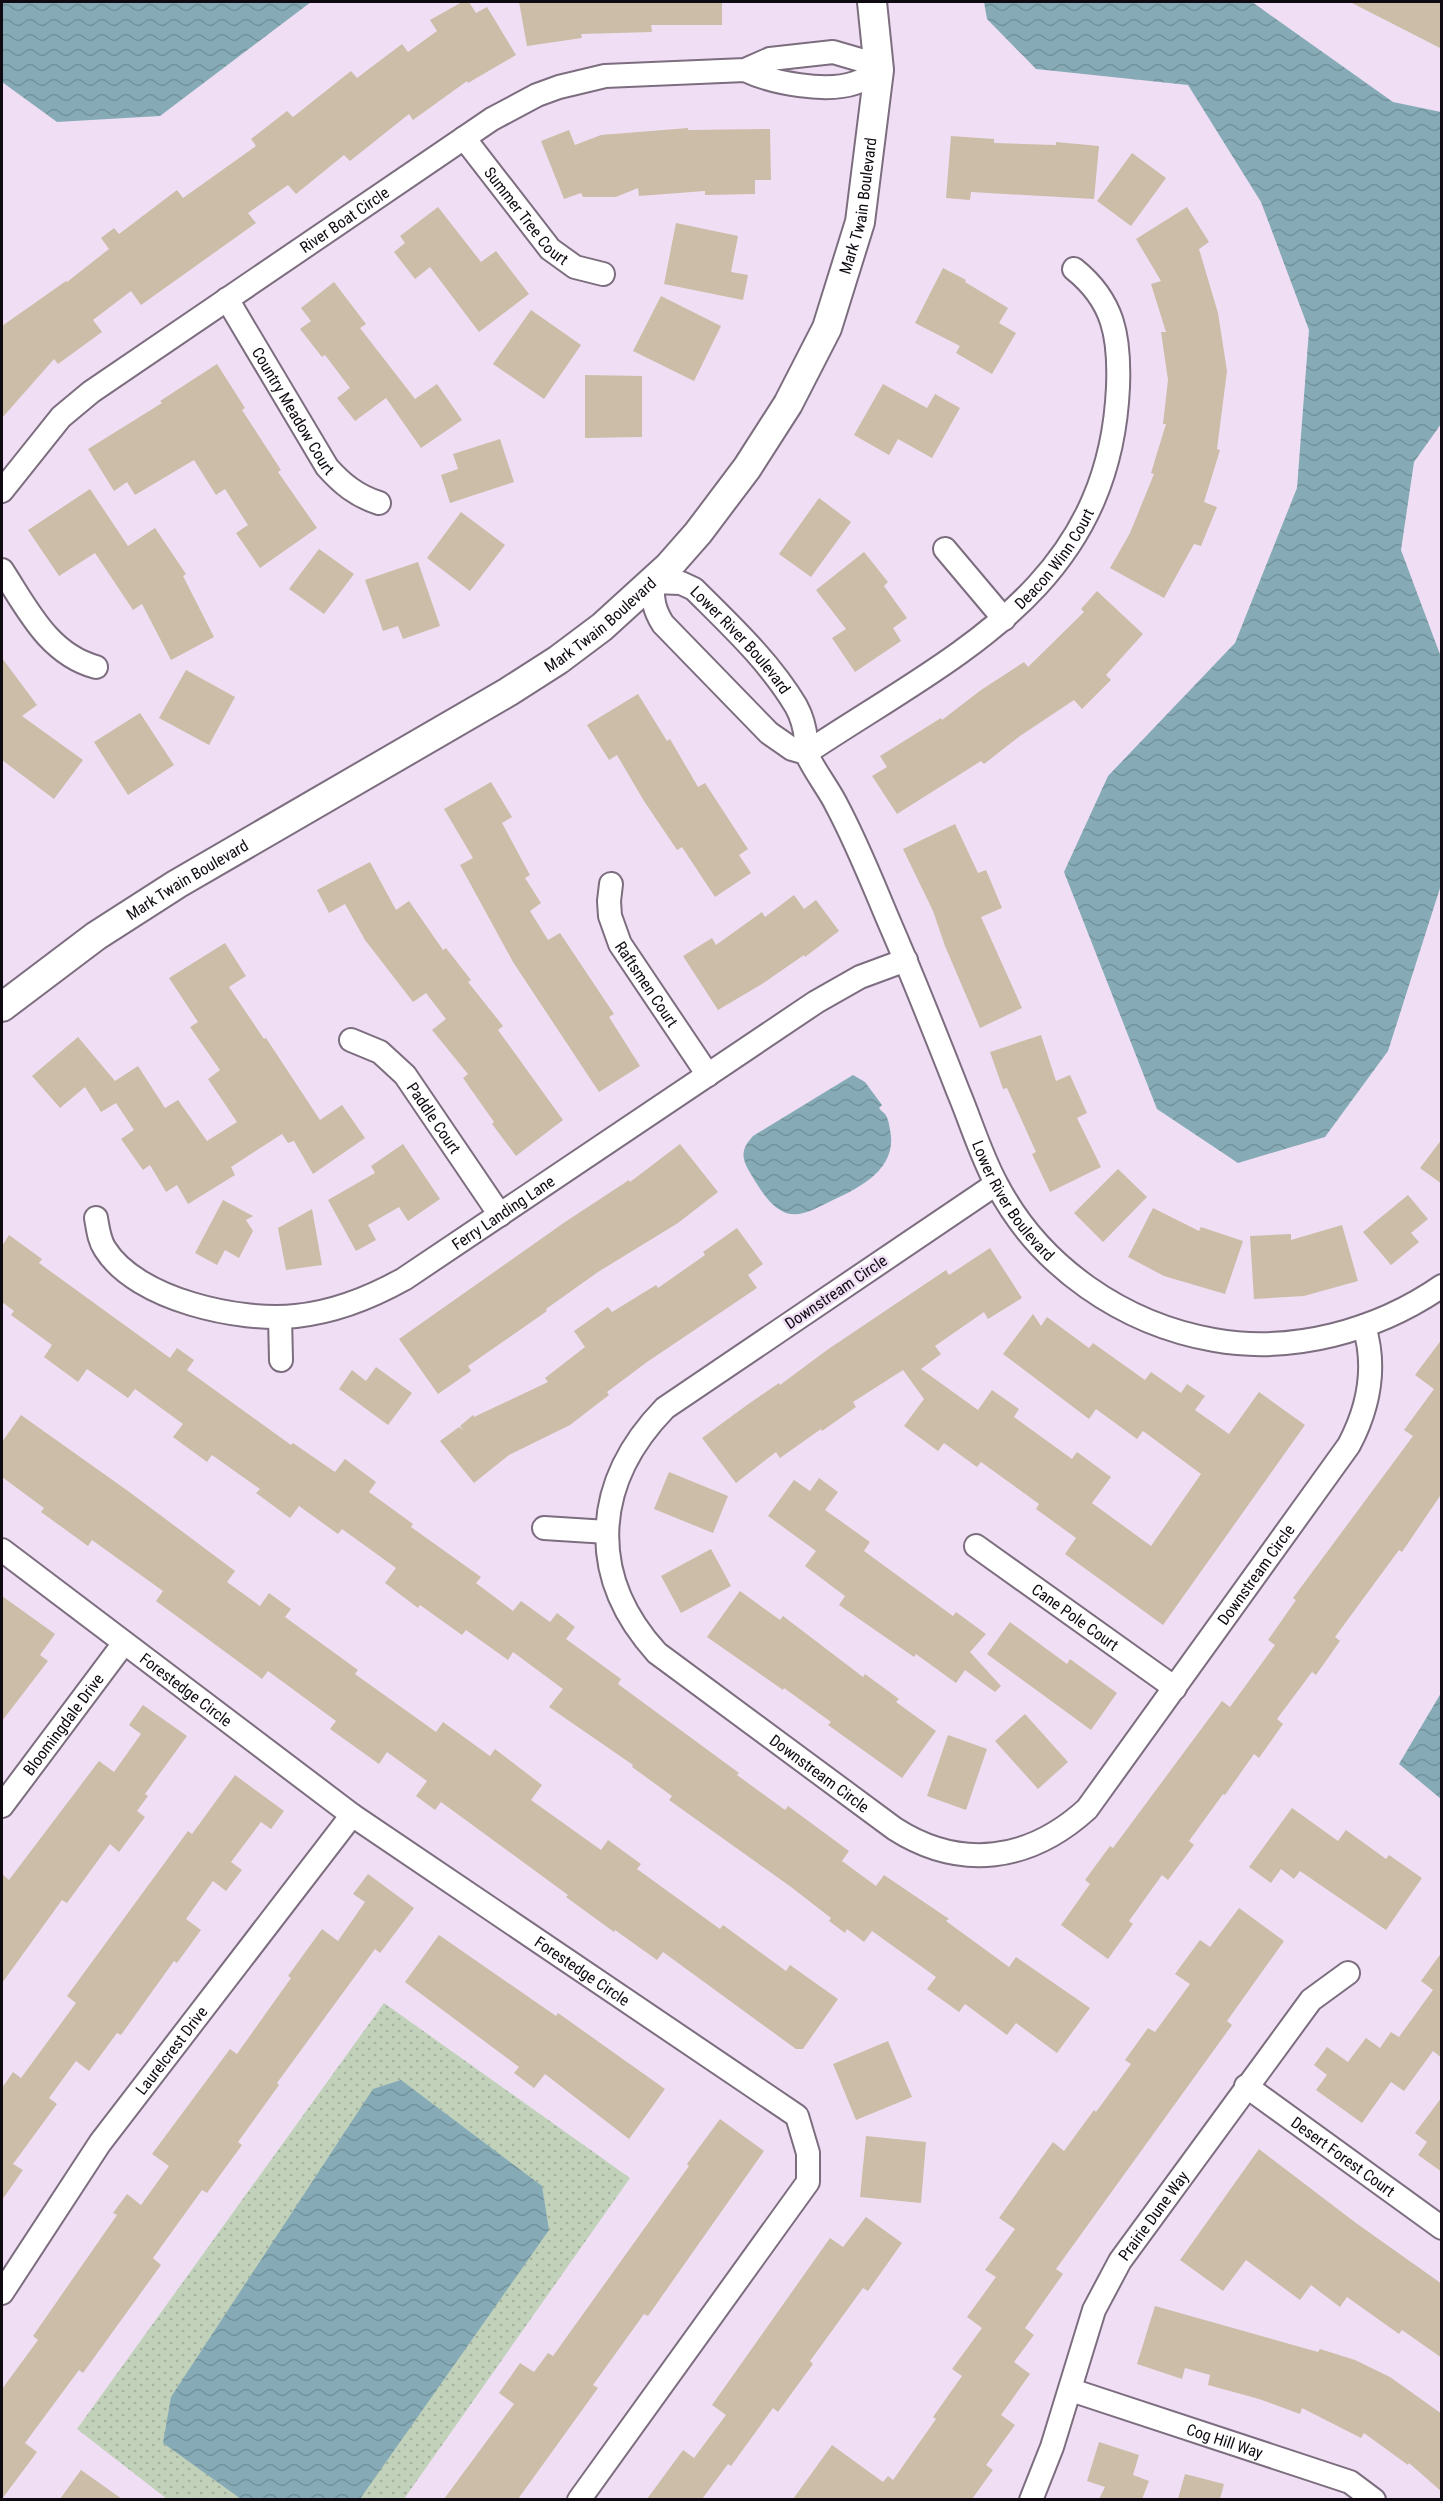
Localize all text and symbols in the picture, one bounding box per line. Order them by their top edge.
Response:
street label: Mark Twain Boulevard [835,136,880,276]
street label: Summer Tree Court [480,163,572,269]
street label: River Boat Circle [296,183,392,257]
street label: Country Meadow Court [248,344,339,479]
street label: Deacon Winn Court [1010,505,1098,613]
street label: Mark Twain Boulevard [541,573,660,676]
street label: Lower River Boulevard [687,582,795,697]
street label: Mark Twain Boulevard [123,835,251,924]
street label: Raftsmen Court [611,938,682,1031]
street label: Paddle Court [403,1078,465,1157]
street label: Lower River Boulevard [968,1138,1059,1265]
street label: Ferry Landing Lane [448,1171,558,1254]
street label: Downstream Circle [781,1251,891,1333]
street label: Downstream Circle [1213,1521,1298,1628]
street label: Cane Pole Court [1028,1579,1123,1654]
street label: Forestedge Circle [136,1649,236,1730]
street label: Bloomingdale Drive [19,1670,107,1779]
street label: Downstream Circle [766,1730,873,1816]
street label: Forestedge Circle [531,1932,633,2010]
street label: Laurelcrest Drive [131,2002,211,2098]
street label: Desert Forest Court [1288,2112,1399,2200]
street label: Prairie Dune Way [1114,2167,1192,2264]
street label: Cog Hill Way [1184,2419,1266,2462]

